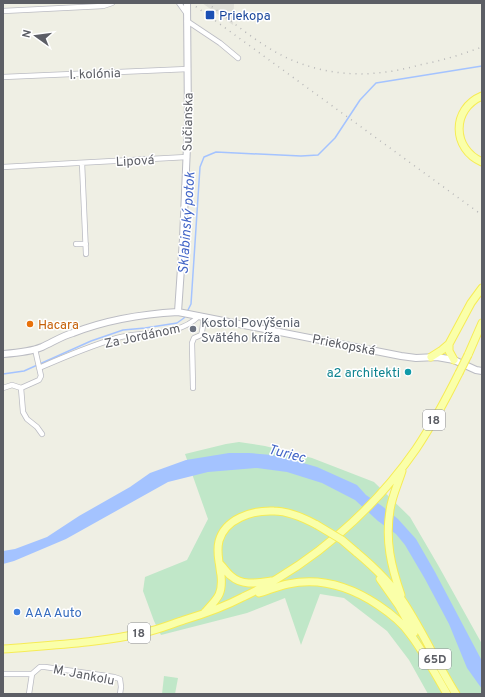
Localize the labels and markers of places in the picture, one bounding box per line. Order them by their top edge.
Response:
marker: Priekopa [204,9,216,21]
place label: Priekopa [219,9,271,25]
place label: Kostol Povýšenia Svätého kríža [201,316,300,347]
place label: Hacara [38,318,79,334]
marker: Hacara [25,319,35,329]
marker: Kostol Povýšenia Svätého kríža [188,324,198,334]
place label: a2 architekti [327,366,400,382]
marker: a2 architekti [403,367,413,377]
place label: AAA Auto [25,606,82,622]
marker: AAA Auto [12,607,22,617]

